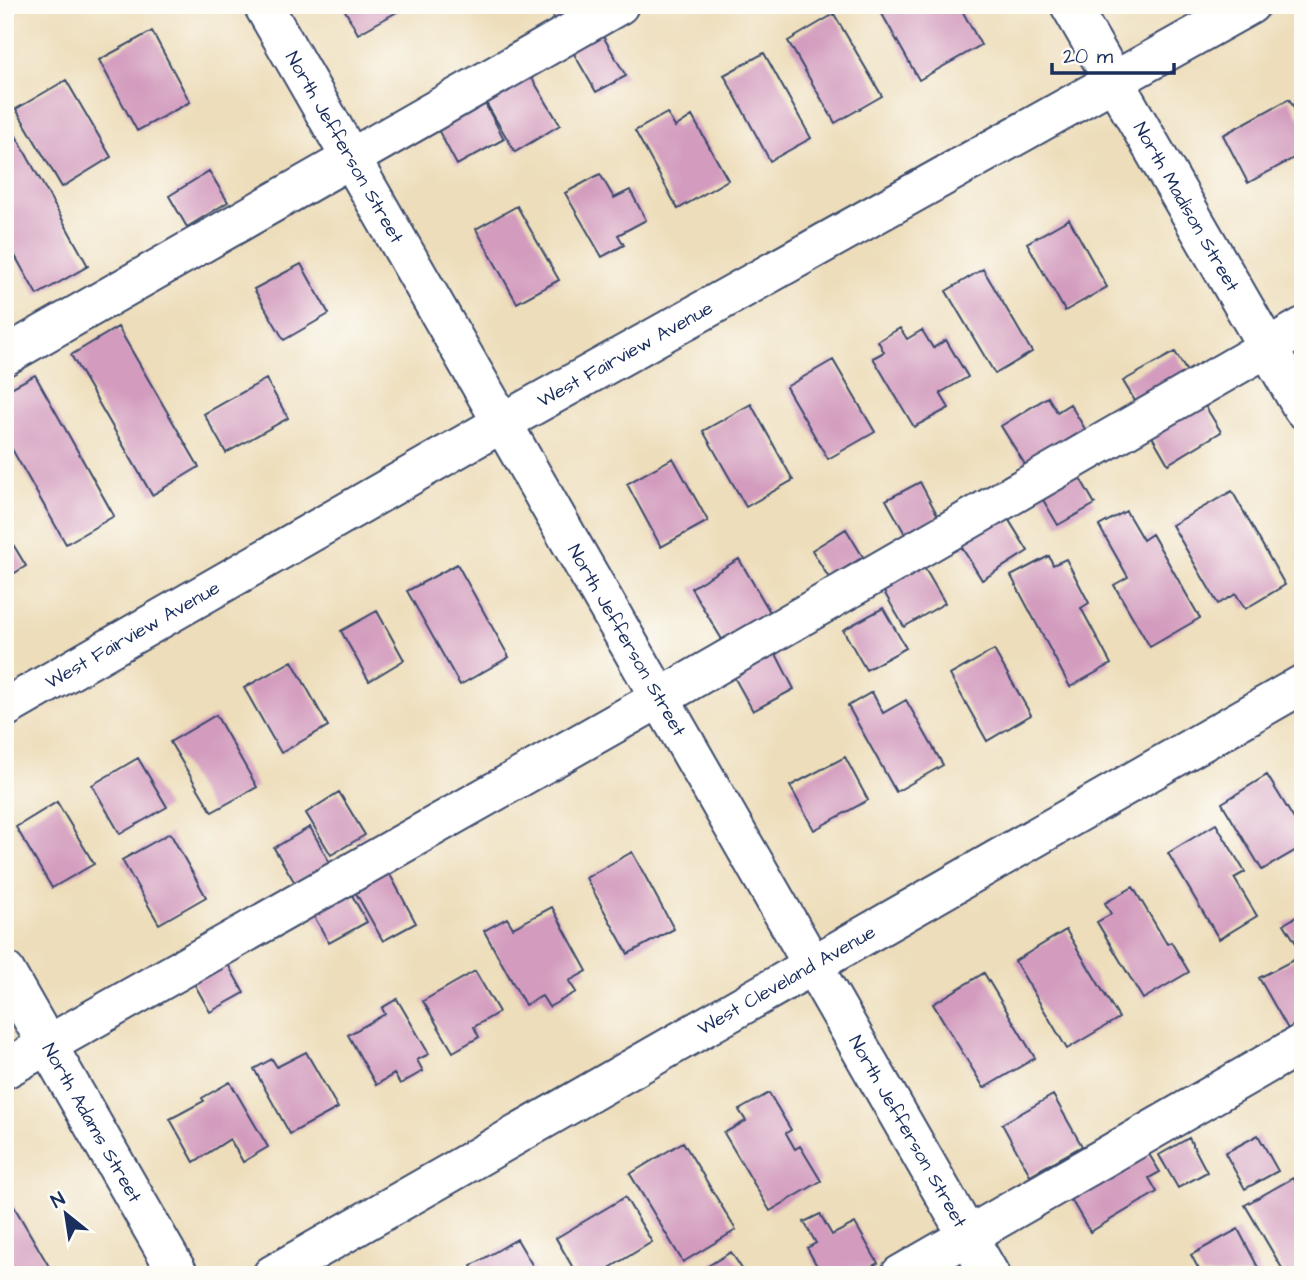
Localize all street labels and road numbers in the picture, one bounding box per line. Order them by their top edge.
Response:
street label: North Jefferson Street [279,46,410,249]
street label: North Madison Street [1127,117,1246,297]
street label: West Fairview Avenue [533,294,718,414]
street label: North Jefferson Street [561,539,693,742]
street label: West Fairview Avenue [40,574,225,696]
street label: West Cleveland Avenue [692,918,880,1042]
street label: North Jefferson Street [842,1030,974,1233]
street label: North Adams Street [37,1039,147,1207]

